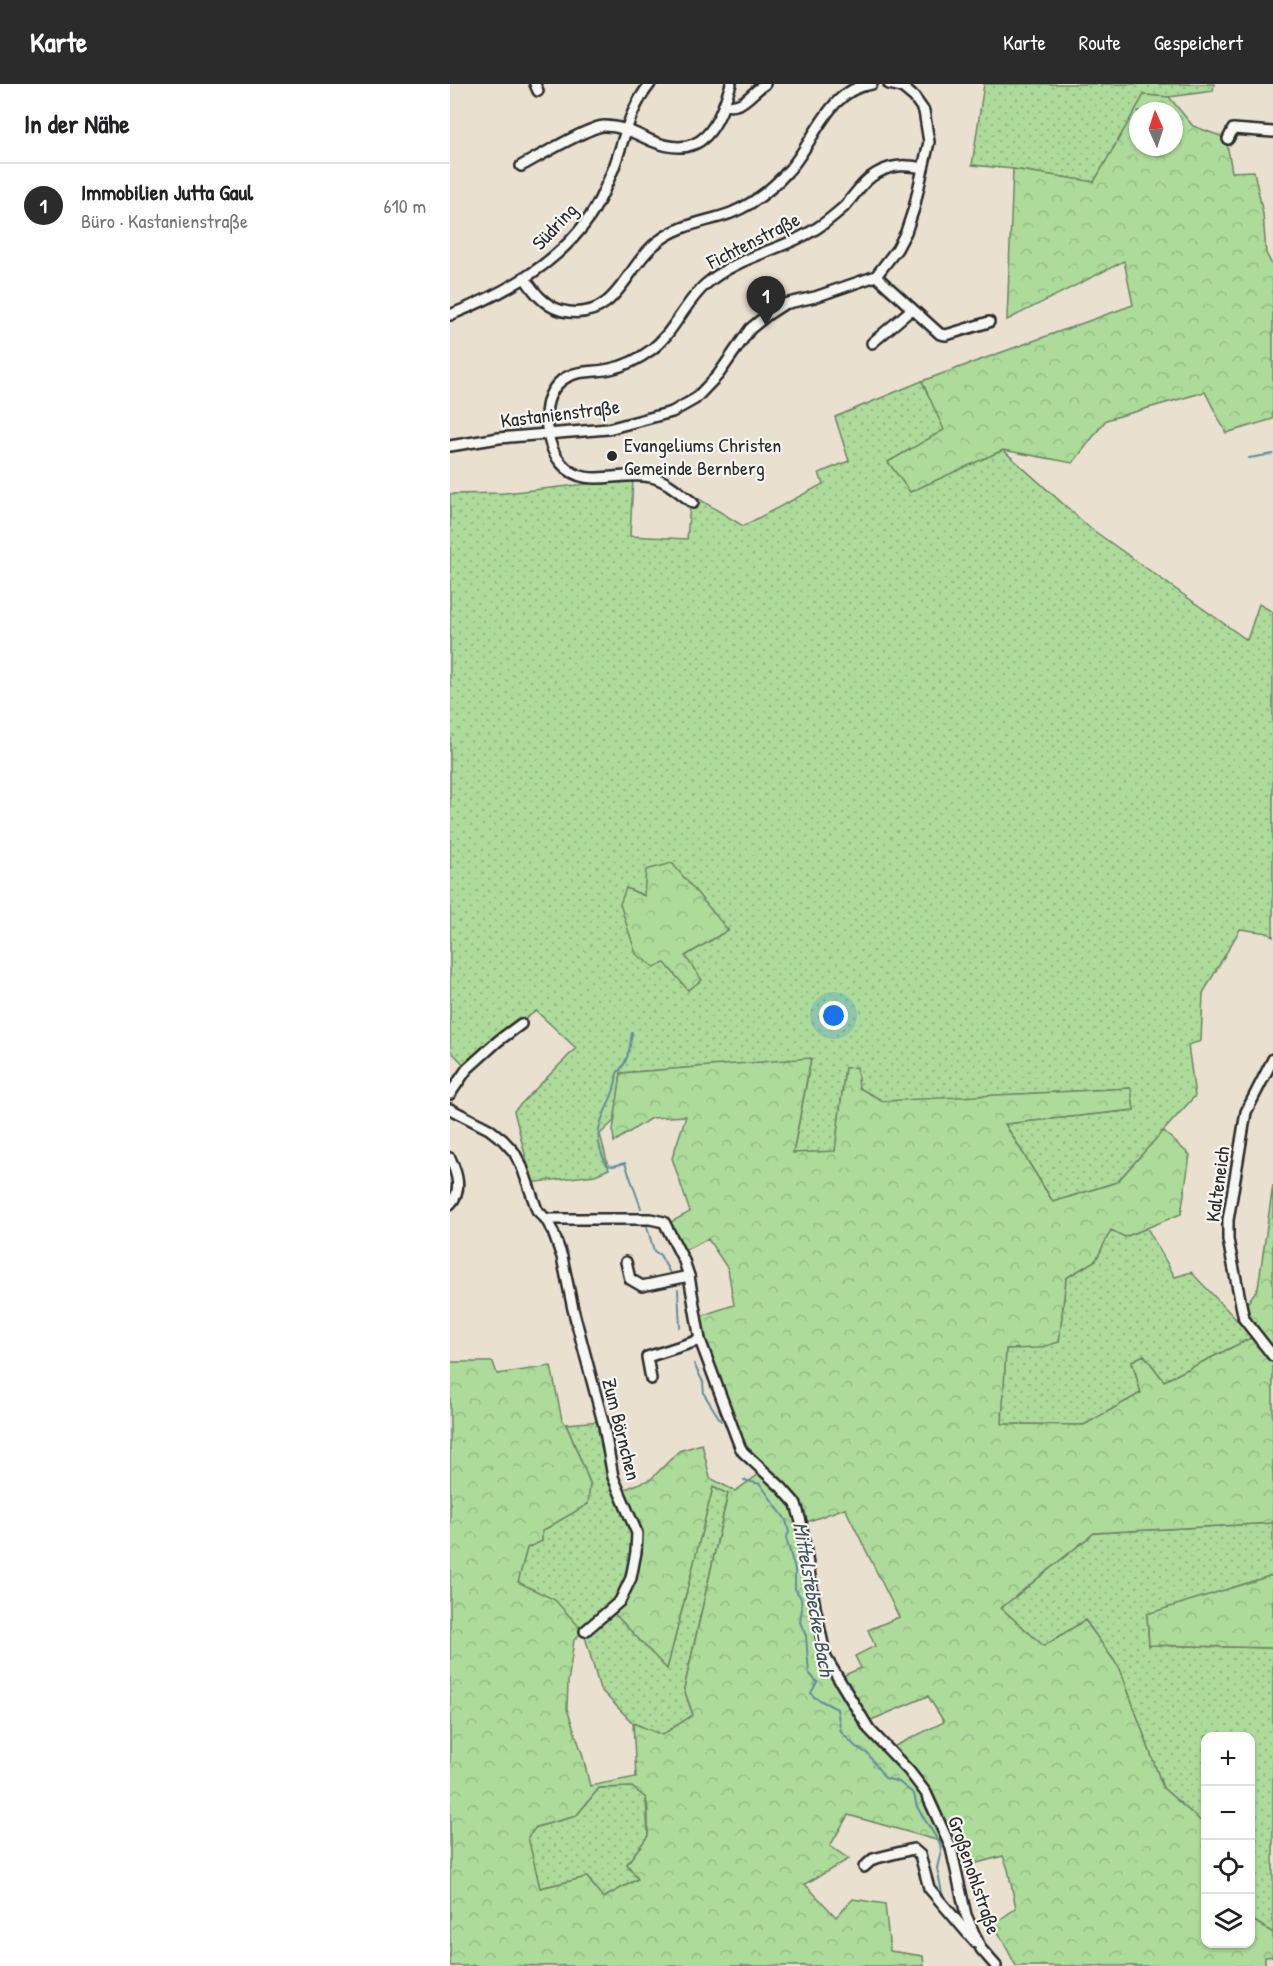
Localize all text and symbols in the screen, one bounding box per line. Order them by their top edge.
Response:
text: Karte [30,23,87,61]
text: Karte [1003,28,1046,57]
text: Route [1079,28,1121,57]
text: Gespeichert [1154,28,1243,57]
north arrow [1129,102,1183,156]
text: In der Nähe [24,106,130,141]
text: Immobilien Jutta Gaul [81,177,253,207]
text: 1 [40,192,47,219]
text: 610 m [384,192,426,219]
street label: Südring [525,197,583,255]
street label: Fichtenstraße [701,205,804,275]
text: Büro · Kastanienstraße [81,207,248,234]
pin: 1 [746,276,786,326]
street label: Kastanienstraße [499,392,621,434]
place label: Evangeliums Christen Gemeinde Bernberg [624,431,781,481]
marker: Evangeliums Christen Gemeinde Bernberg [605,449,619,463]
your location [819,1001,848,1030]
street label: Kalteneich [1198,1144,1236,1224]
street label: Zum Börnchen [596,1375,648,1483]
water label: Mittelstebecke-Bach [786,1520,842,1679]
map controls [1201,1732,1255,1948]
button: + [1201,1732,1255,1786]
button: − [1201,1786,1255,1840]
street label: Großenohlstraße [942,1812,1008,1938]
button: locate [1201,1840,1255,1894]
button: layers [1201,1894,1255,1948]

